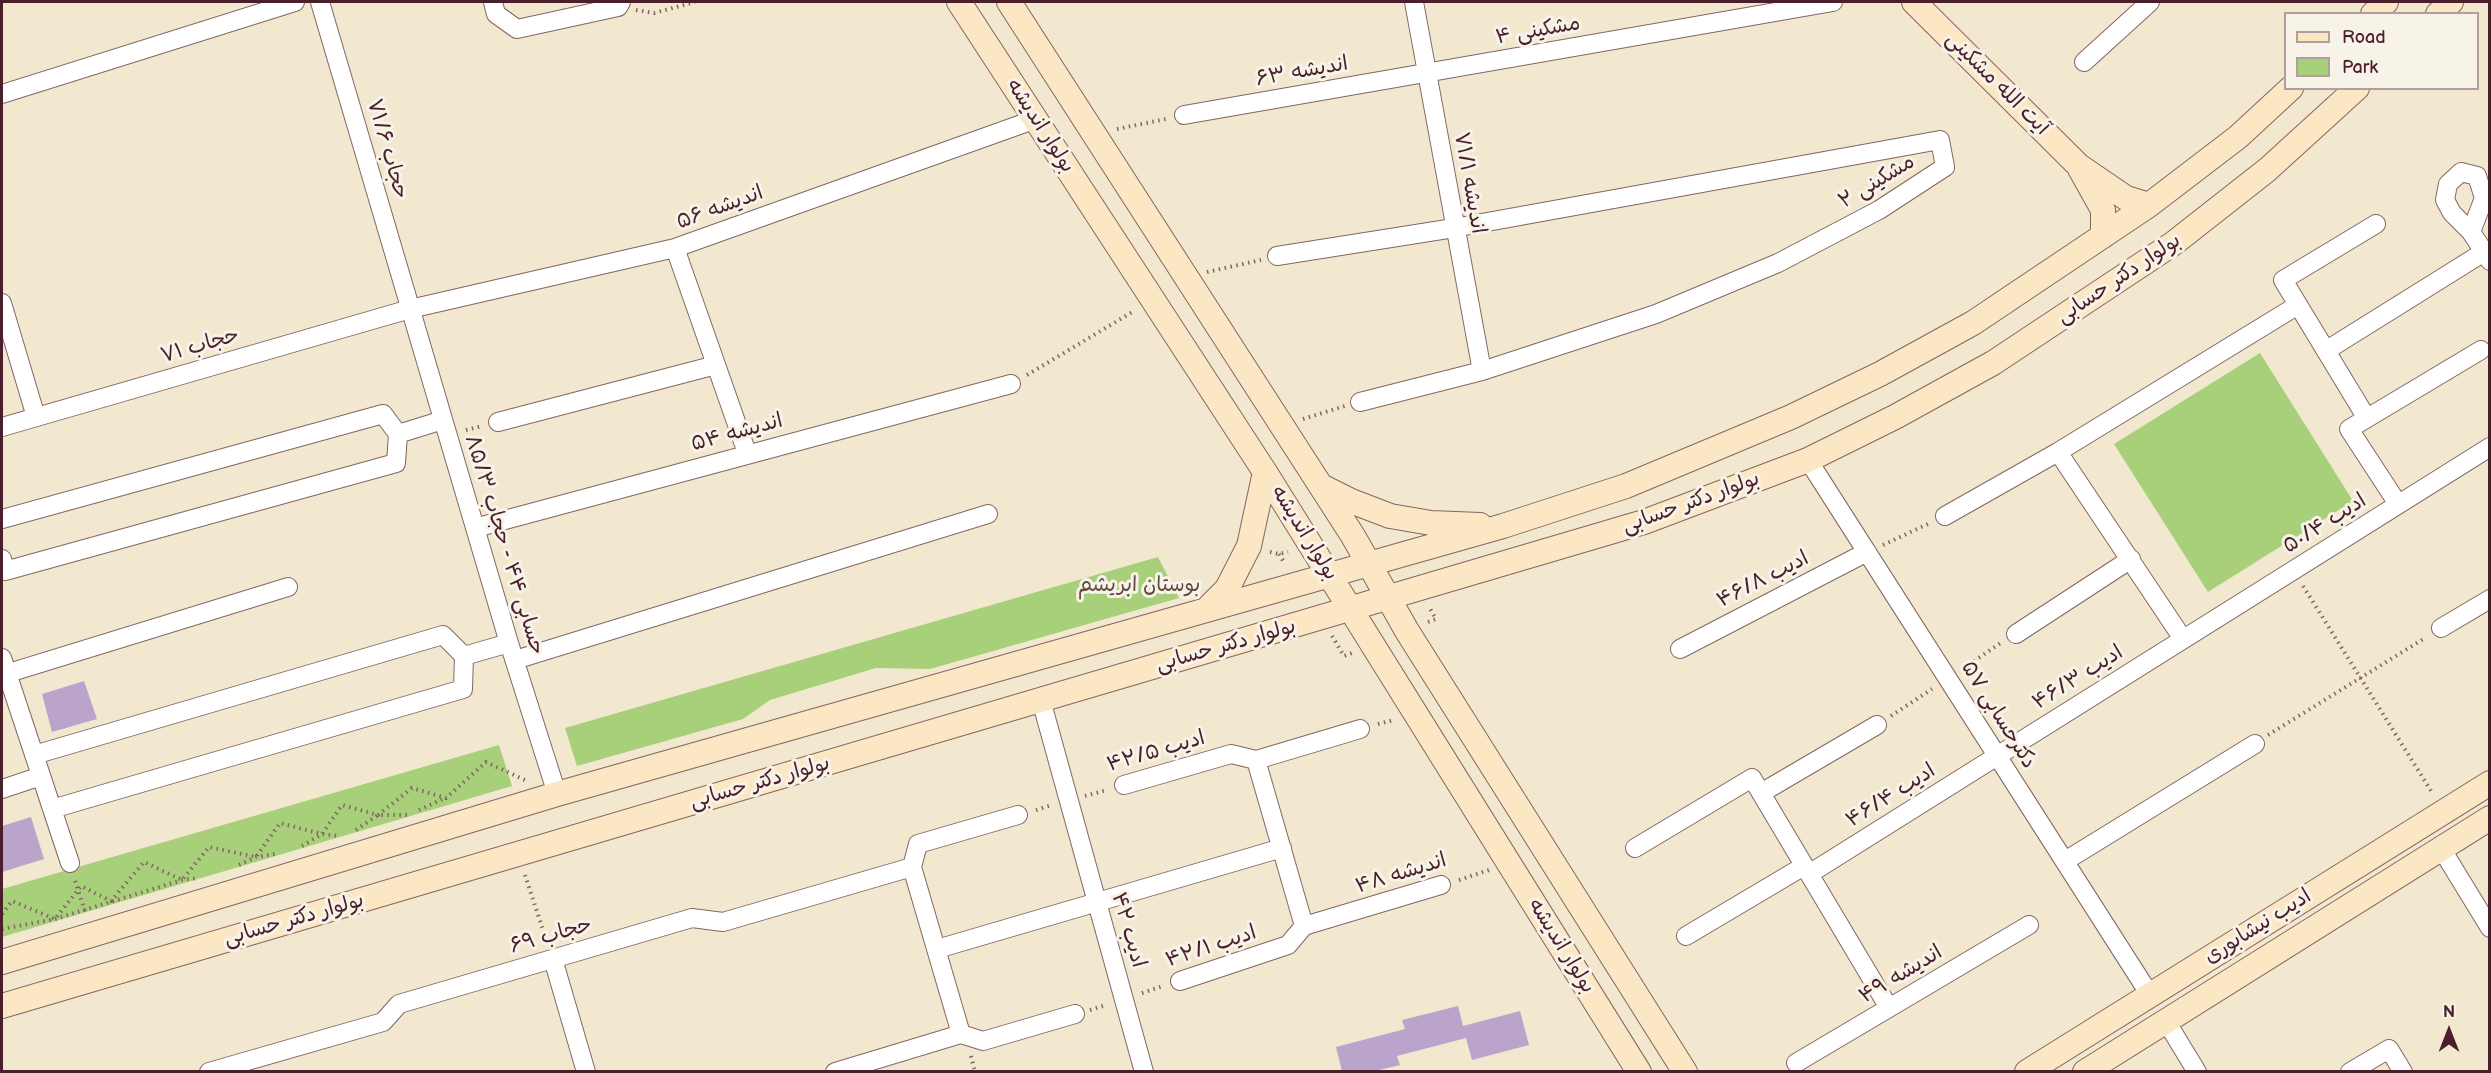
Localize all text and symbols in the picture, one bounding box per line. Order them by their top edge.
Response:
street label: مشکینی ۴ [1494,11,1582,51]
legend [2284,12,2479,90]
street label: آیت الله مشکینی [1940,27,2054,141]
text: Road [2342,27,2386,48]
street label: اندیشه ۶۳ [1254,51,1350,93]
text: Park [2342,57,2378,78]
street label: بولوار اندیشه [1000,74,1080,178]
street label: حجاب ۷۱/۶ [361,96,413,202]
street label: اندیشه ۷۱/۱ [1448,130,1490,236]
street label: مشکینی ۲ [1834,150,1920,214]
street label: اندیشه ۵۶ [673,181,767,235]
street label: بولوار دکتر حسابی [2052,228,2186,330]
street label: حجاب ۷۱ [158,323,242,369]
street label: اندیشه ۵۴ [688,409,786,457]
street label: حسابی ۴۴ - حجاب ۸۵/۳ [459,432,549,658]
street label: بولوار دکتر حسابی [1619,466,1763,540]
street label: بولوار اندیشه [1265,481,1343,585]
street label: ادیب ۵۰/۴ [2279,489,2371,559]
street label: ادیب ۴۶/۸ [1713,546,1813,614]
park label: بوستان ابریشم [1078,573,1200,599]
street label: بولوار دکتر حسابی [1153,614,1299,678]
street label: ادیب ۴۶/۳ [2028,640,2128,716]
street label: دکترحسابی ۵۷ [1955,656,2041,774]
street label: ادیب ۴۲/۵ [1104,726,1208,778]
street label: بولوار دکتر حسابی [687,751,833,815]
street label: ادیب ۴۶/۴ [1842,759,1940,833]
street label: اندیشه ۴۸ [1352,848,1450,900]
street label: ادیب نیشابوری [2200,884,2316,970]
street label: بولوار دکتر حسابی [221,888,367,952]
street label: ادیب ۴۲ [1105,890,1151,970]
street label: بولوار اندیشه [1522,894,1600,998]
street label: حجاب ۶۹ [507,912,595,960]
street label: ادیب ۴۲/۱ [1162,920,1260,974]
street label: اندیشه ۴۹ [1855,940,1947,1010]
north arrow [2419,1001,2479,1061]
text: N [2443,1003,2455,1022]

